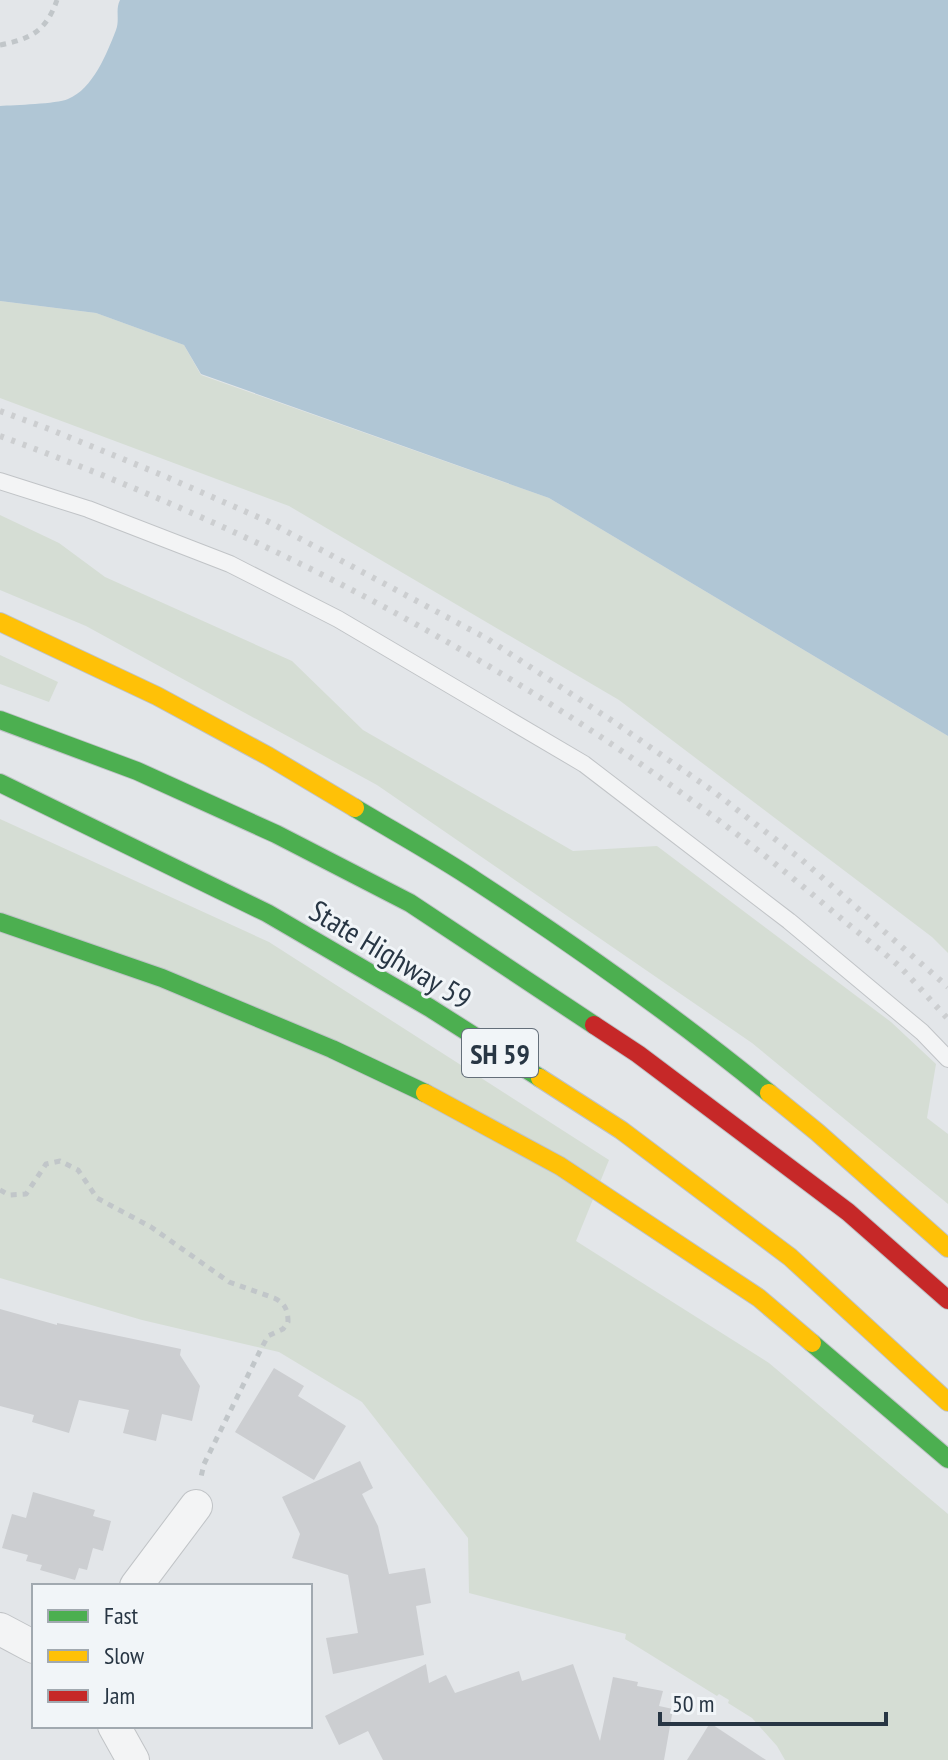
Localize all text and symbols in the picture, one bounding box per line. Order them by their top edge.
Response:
street label: State Highway 59 [303,890,479,1018]
road number: SH 59 [462,1029,538,1077]
legend [32,1584,312,1728]
text: Fast [104,1600,139,1631]
text: Slow [104,1640,145,1671]
scale bar [660,1676,886,1726]
text: Jam [103,1680,135,1711]
text: 50 m [672,1688,714,1719]

